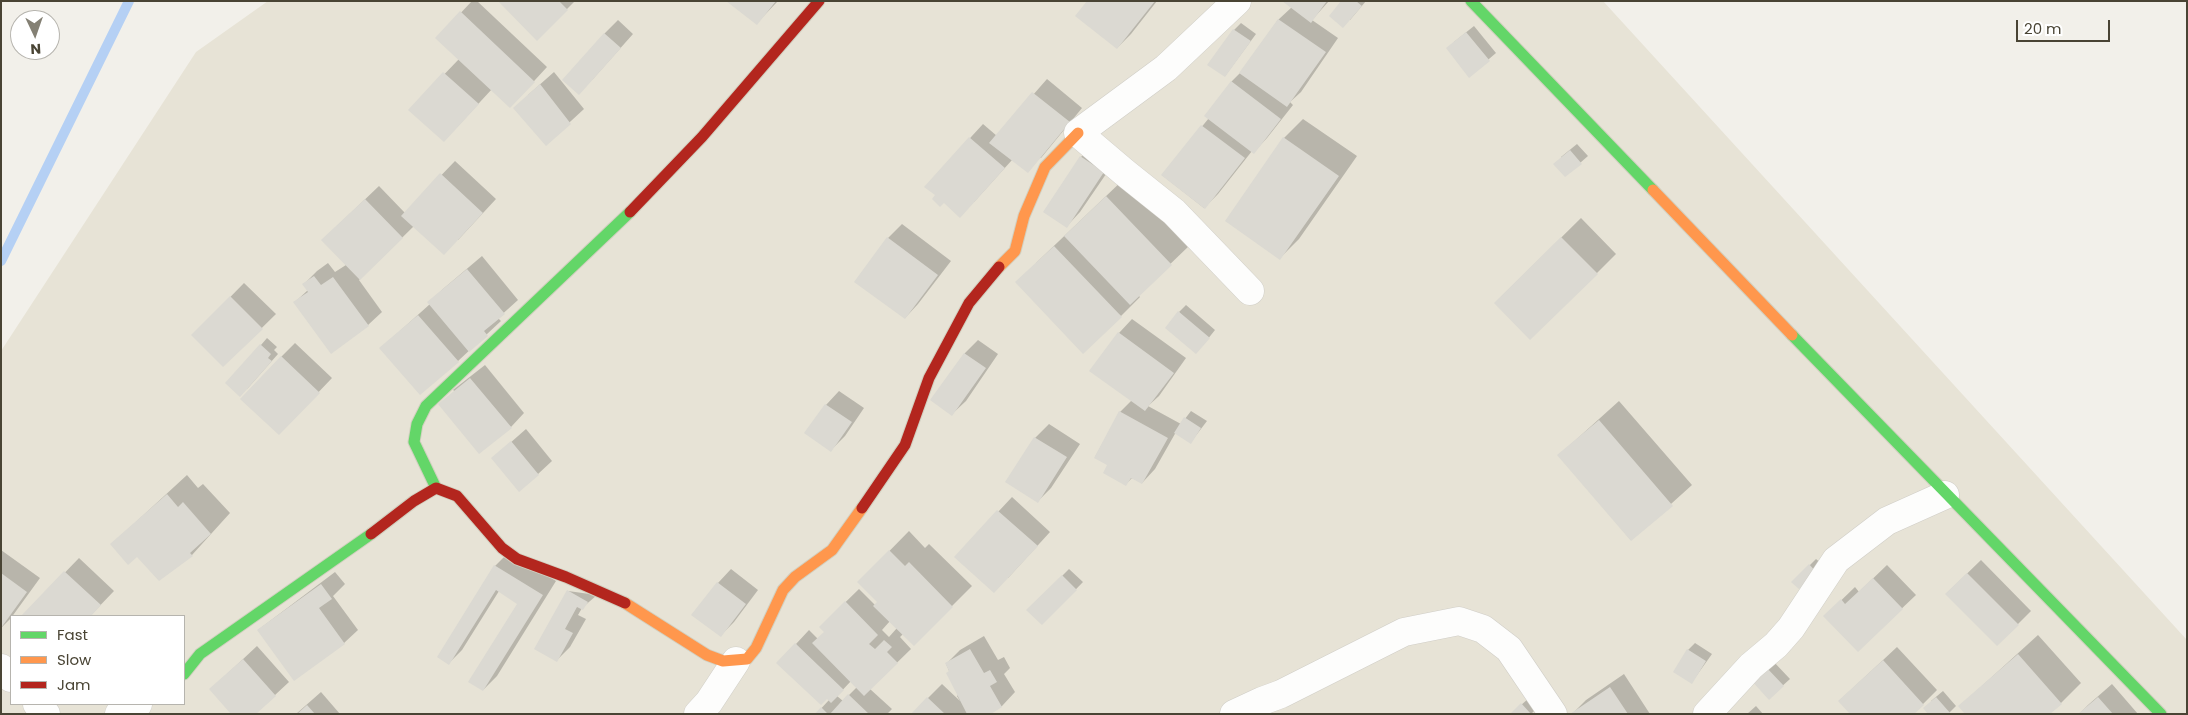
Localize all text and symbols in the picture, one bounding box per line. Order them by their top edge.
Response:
north arrow [10,10,60,60]
scale bar [2018,10,2112,42]
text: 20 m [2024,18,2062,39]
text: N [30,39,42,59]
legend [10,615,185,705]
text: Fast [57,624,88,645]
text: Slow [57,649,91,670]
text: Jam [57,674,91,695]

